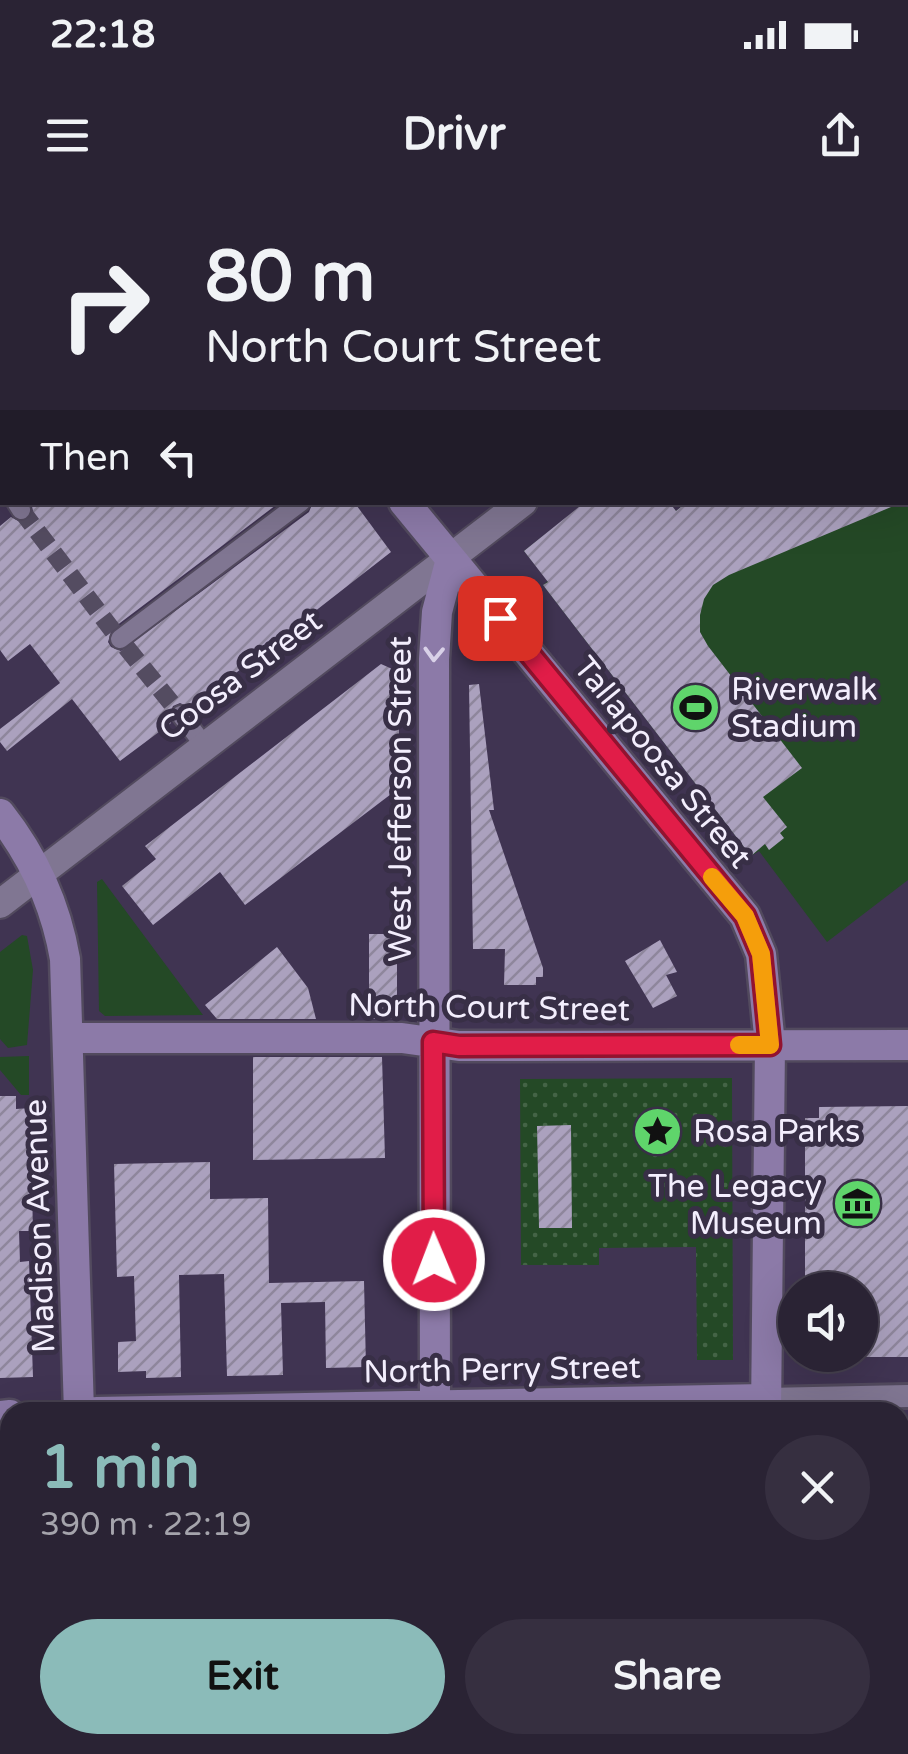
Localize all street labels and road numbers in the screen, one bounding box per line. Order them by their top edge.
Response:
street label: Coosa Street [152,602,329,749]
street label: West Jefferson Street [382,636,420,962]
street label: Tallapoosa Street [565,649,759,876]
street label: North Court Street [348,987,630,1029]
street label: Madison Avenue [17,1098,63,1354]
street label: North Perry Street [363,1349,641,1391]

